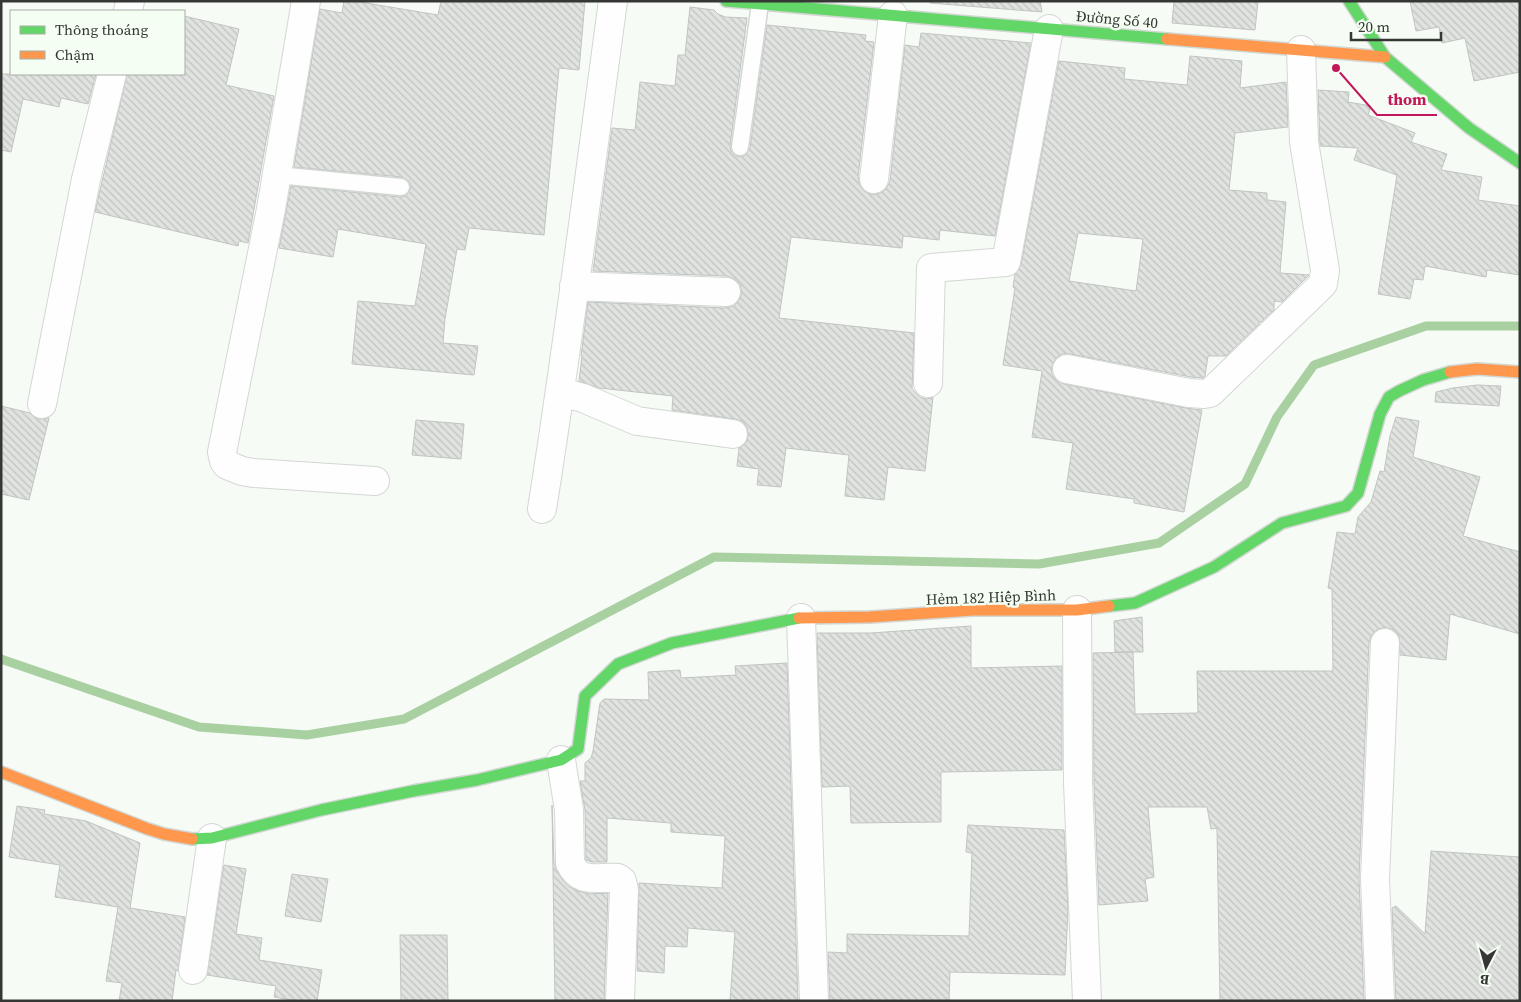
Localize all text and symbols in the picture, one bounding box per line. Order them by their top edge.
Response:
street label: Đường Số 40 [1075,5,1159,33]
legend [10,10,185,75]
scale bar [1351,10,1441,42]
text: 20 m [1358,16,1390,37]
text: Thông thoáng [55,19,148,40]
text: Chậm [55,44,95,65]
callout: thom [1377,84,1437,115]
text: thom [1387,88,1427,110]
street label: Hẻm 182 Hiệp Bình [926,584,1056,610]
north arrow [1461,942,1511,992]
text: B [1479,970,1490,990]

